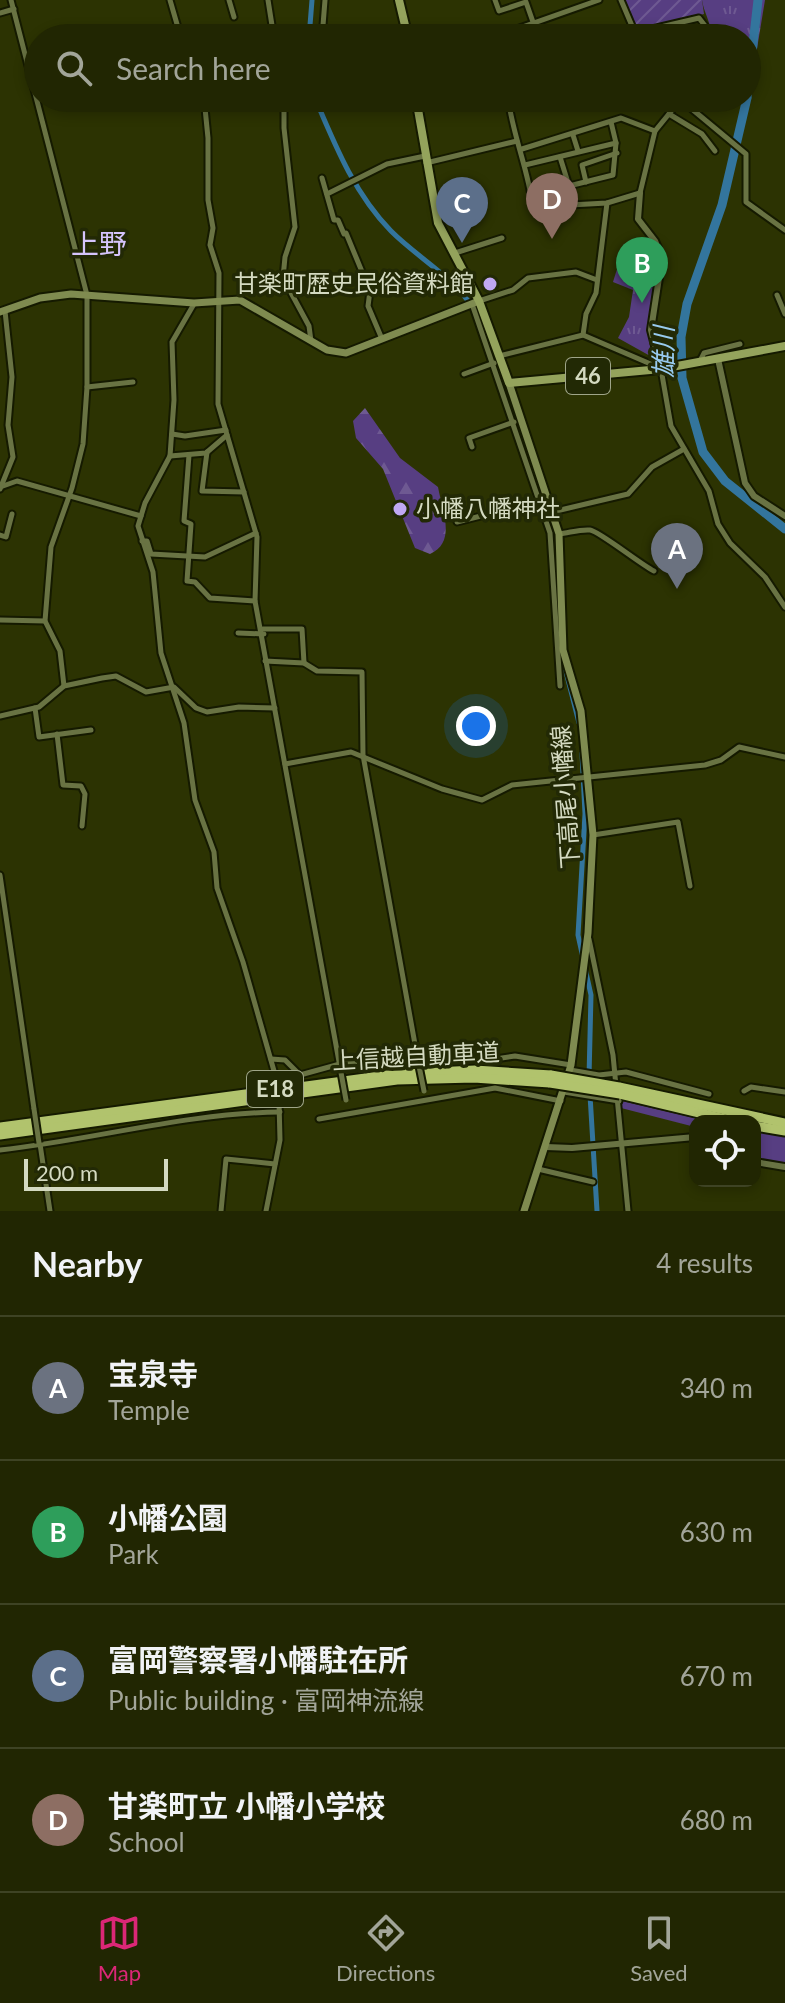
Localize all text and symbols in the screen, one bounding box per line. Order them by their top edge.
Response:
search box [24,24,761,112]
icon: search [52,46,96,90]
text: Search here [116,50,271,86]
pin: D [526,173,578,239]
pin: C [436,177,488,243]
district label: 上野 [71,226,127,260]
pin: B [616,237,668,303]
place label: 甘楽町歴史民俗資料館 [234,268,474,297]
marker: 甘楽町歴史民俗資料館 [481,275,499,293]
water label: 雄川 [647,323,679,378]
road number: 46 [566,358,610,394]
place label: 小幡八幡神社 [416,493,560,522]
marker: 小幡八幡神社 [391,500,409,518]
pin: A [651,523,703,589]
your location [456,706,496,746]
street label: 下高尾小幡線 [545,724,584,870]
street label: 上信越自動車道 [331,1037,501,1074]
road number: E18 [247,1071,303,1107]
map controls [689,1115,761,1187]
button: locate [689,1115,761,1187]
scale bar [24,1155,168,1191]
text: 200 m [36,1159,98,1186]
text: Nearby [32,1243,143,1284]
text: 4 results [656,1247,753,1279]
text: 宝泉寺 [108,1355,198,1391]
text: A [49,1372,67,1404]
text: 340 m [680,1372,753,1404]
text: Temple [108,1394,190,1426]
text: 小幡公園 [108,1499,228,1535]
text: B [49,1516,67,1548]
text: 630 m [680,1516,753,1548]
text: Park [108,1538,159,1570]
text: 富岡警察署小幡駐在所 [108,1641,408,1677]
text: C [49,1660,67,1692]
text: 670 m [680,1660,753,1692]
text: Public building · 富岡神流線 [108,1684,424,1716]
text: 甘楽町立 小幡小学校 [108,1787,385,1823]
text: D [48,1804,68,1836]
text: 680 m [680,1804,753,1836]
text: School [108,1826,185,1858]
tab: Map [97,1911,141,1986]
tab: Directions [336,1911,435,1986]
tab: Saved [630,1911,688,1986]

